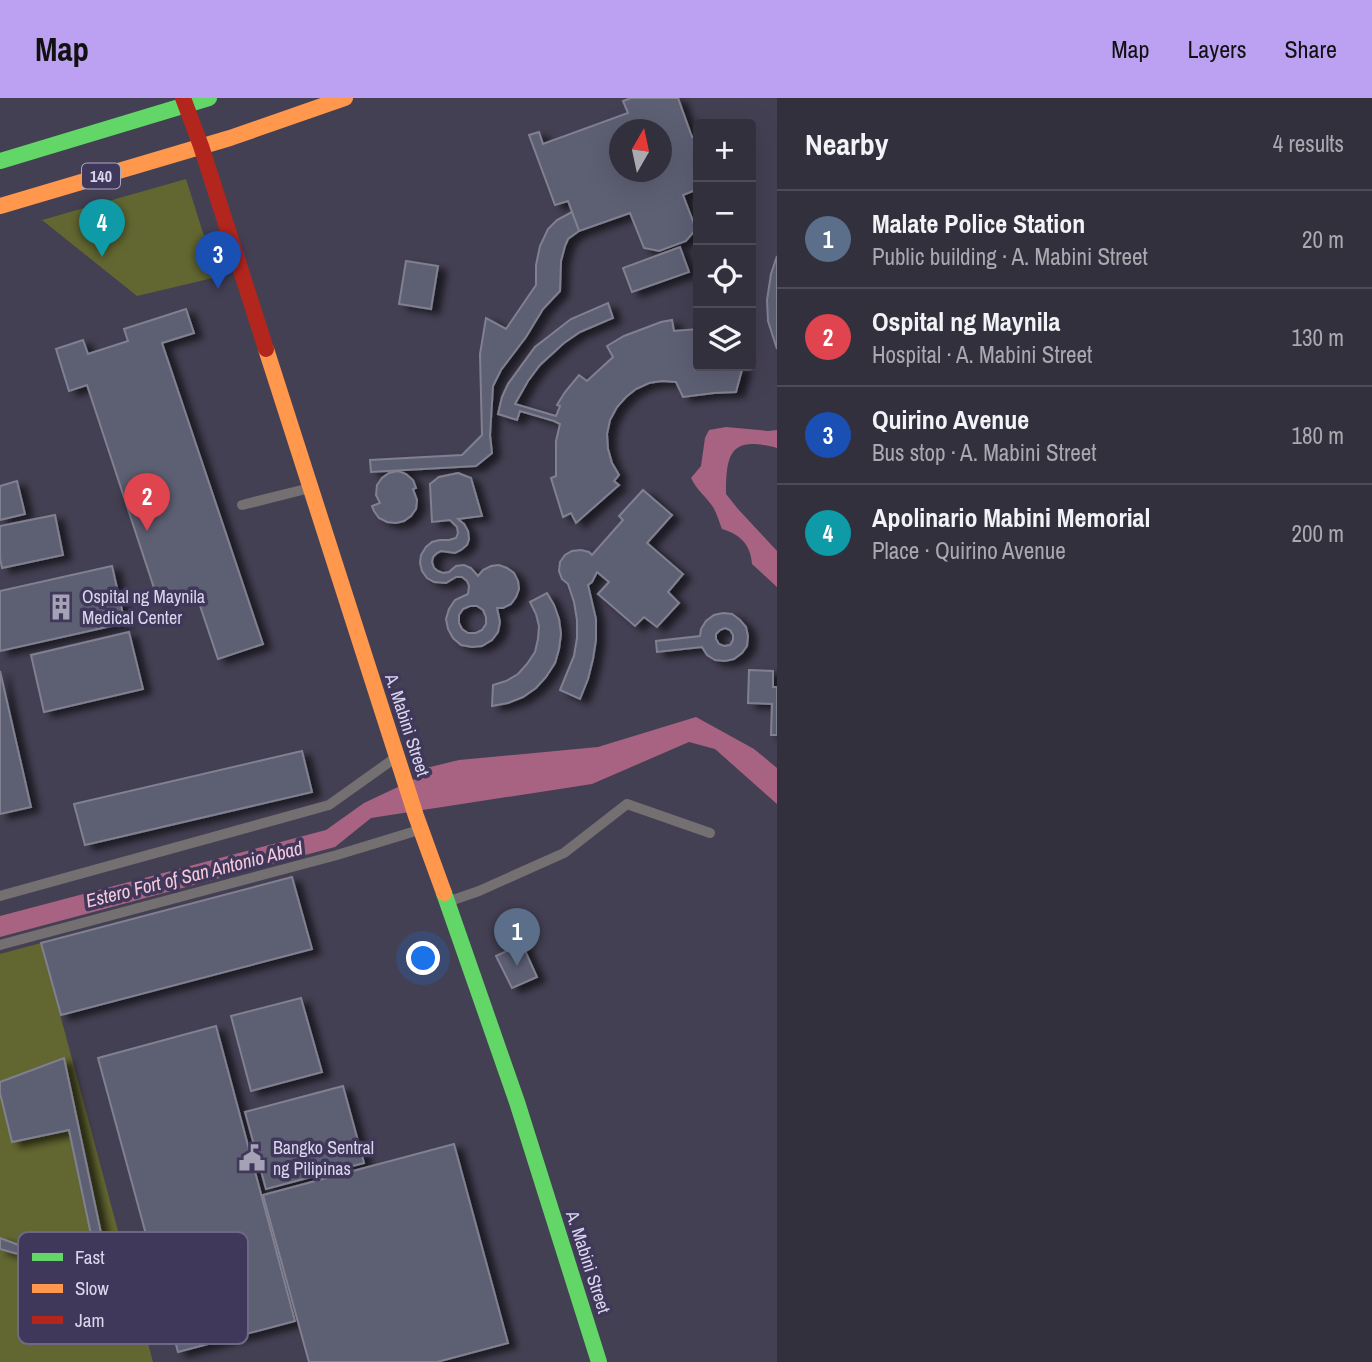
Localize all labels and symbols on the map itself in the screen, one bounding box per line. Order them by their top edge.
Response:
north arrow [609,119,672,182]
road number: 140 [82,164,120,188]
pin: 4 [79,199,125,257]
pin: 3 [195,231,241,289]
pin: 2 [124,473,170,531]
place label: Ospital ng Maynila Medical Center [82,584,205,630]
building icon: Ospital ng Maynila Medical Center [46,592,76,622]
street label: A. Mabini Street [379,669,436,779]
water label: Estero Fort of San Antonio Abad [83,834,305,914]
pin: 1 [494,908,540,966]
your location [406,941,440,975]
place label: Bangko Sentral ng Pilipinas [273,1135,374,1181]
public building icon: Bangko Sentral ng Pilipinas [237,1143,267,1173]
street label: A. Mabini Street [560,1206,617,1316]
legend [18,1232,248,1344]
text: Fast [75,1244,105,1270]
text: Slow [75,1275,110,1301]
text: Jam [75,1307,104,1333]

